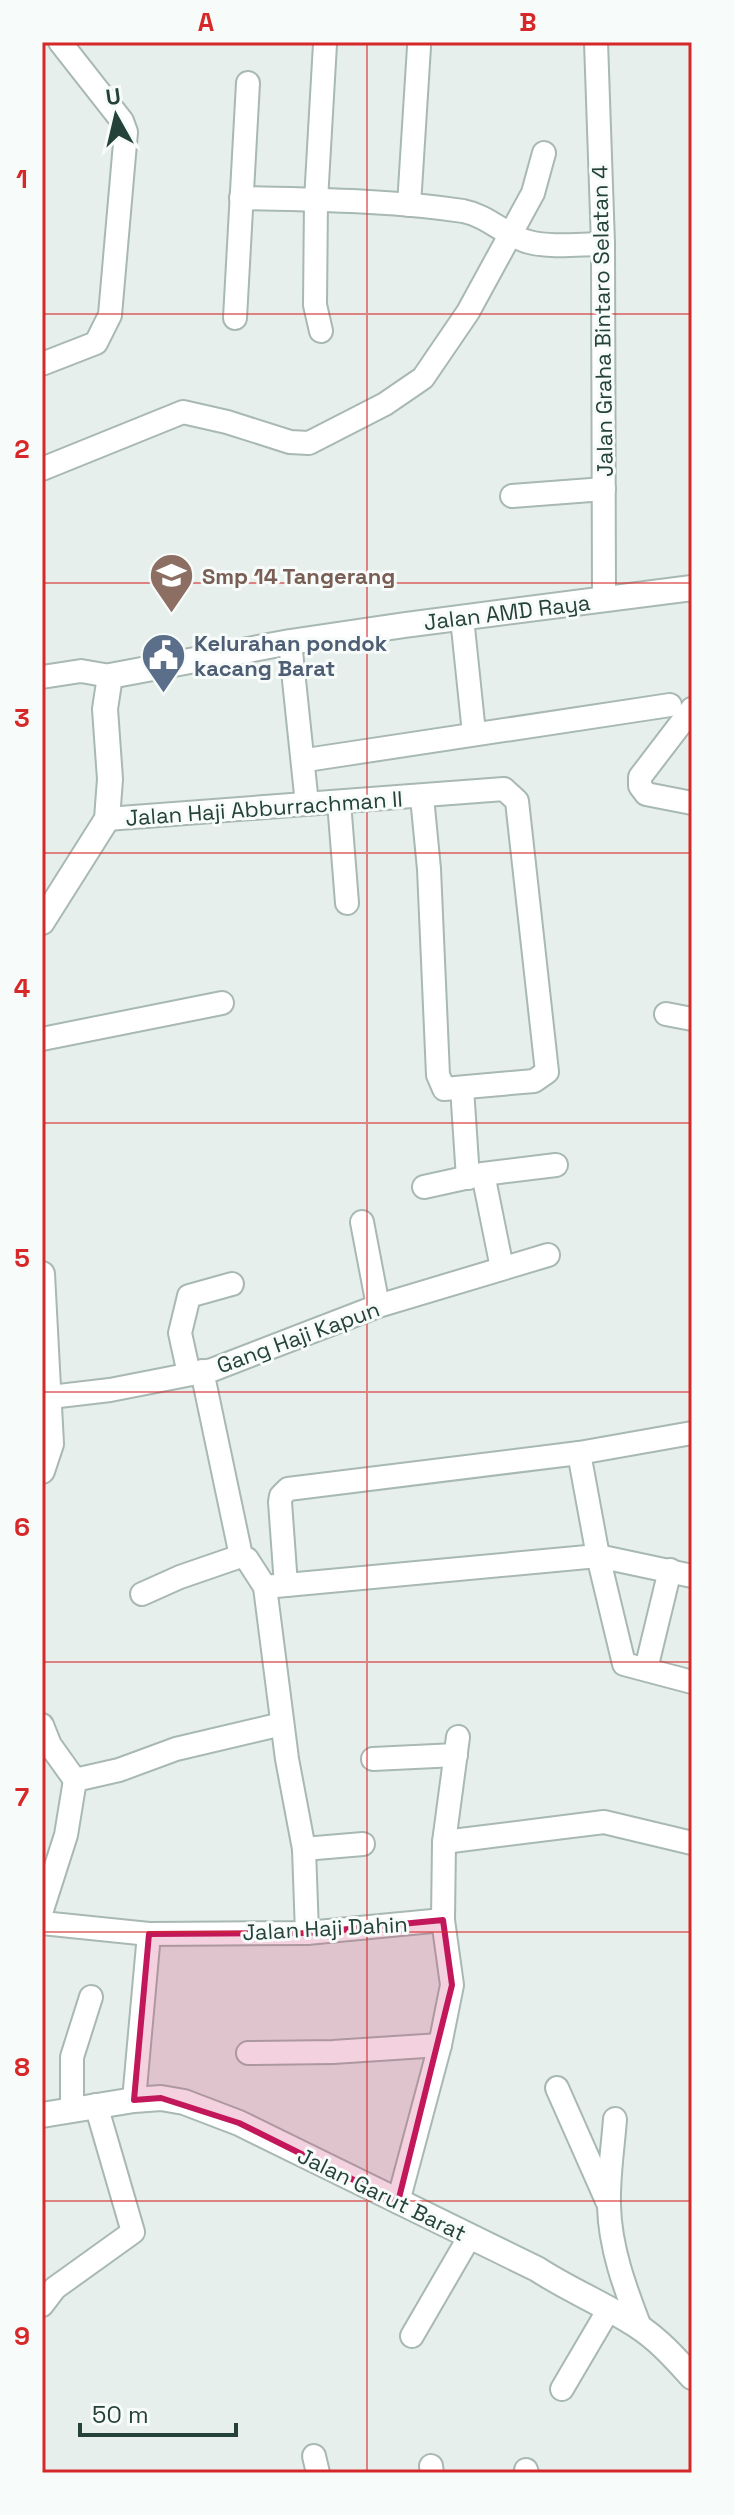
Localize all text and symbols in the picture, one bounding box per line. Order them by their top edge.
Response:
text: A [198,5,215,39]
text: B [519,5,537,39]
north arrow [76,76,156,156]
text: U [104,81,122,111]
text: 1 [16,162,28,196]
street label: Jalan Graha Bintaro Selatan 4 [585,165,619,477]
text: 2 [14,432,30,466]
school or university icon: Smp 14 Tangerang [147,552,195,615]
place label: Smp 14 Tangerang [202,562,395,590]
street label: Jalan AMD Raya [422,588,592,636]
place label: Kelurahan pondok kacang Barat [194,629,388,682]
public building icon: Kelurahan pondok kacang Barat [139,632,187,695]
text: 3 [14,701,30,735]
street label: Jalan Haji Abburrachman II [124,784,404,832]
text: 4 [14,971,30,1005]
text: 5 [14,1241,30,1275]
street label: Gang Haji Kapun [213,1295,383,1379]
text: 6 [14,1510,30,1544]
text: 7 [15,1780,29,1814]
street label: Jalan Haji Dahin [242,1910,408,1946]
text: 8 [14,2050,30,2084]
street label: Jalan Garut Barat [293,2141,471,2247]
text: 9 [14,2319,30,2353]
scale bar [80,2387,236,2437]
text: 50 m [92,2399,149,2430]

